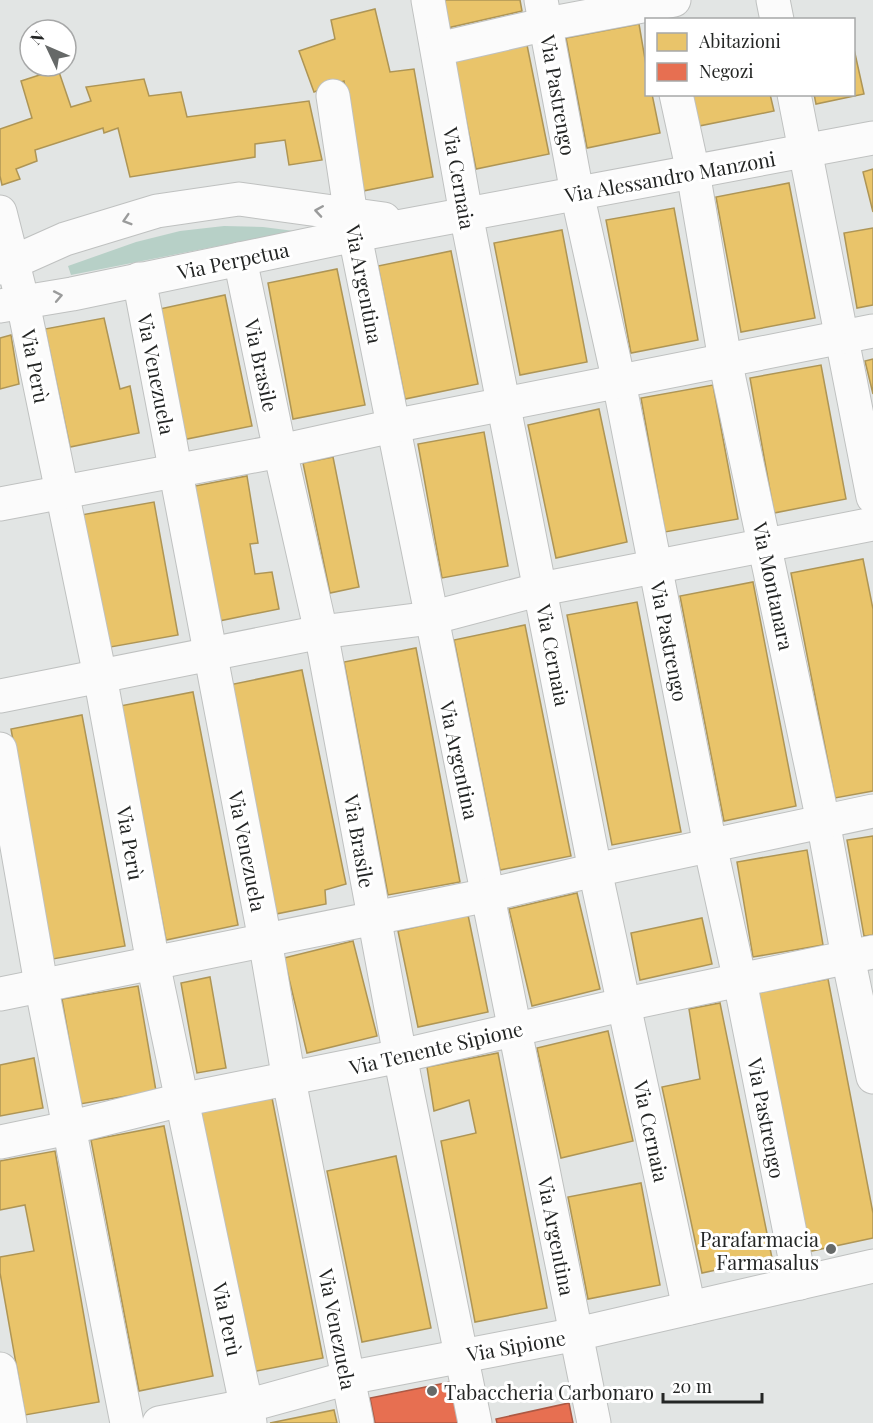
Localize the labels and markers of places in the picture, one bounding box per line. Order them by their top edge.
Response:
place label: Parafarmacia Farmasalus [700,1225,819,1275]
marker: Parafarmacia Farmasalus [824,1242,838,1256]
place label: Tabaccheria Carbonaro [444,1378,654,1405]
marker: Tabaccheria Carbonaro [425,1384,439,1398]

